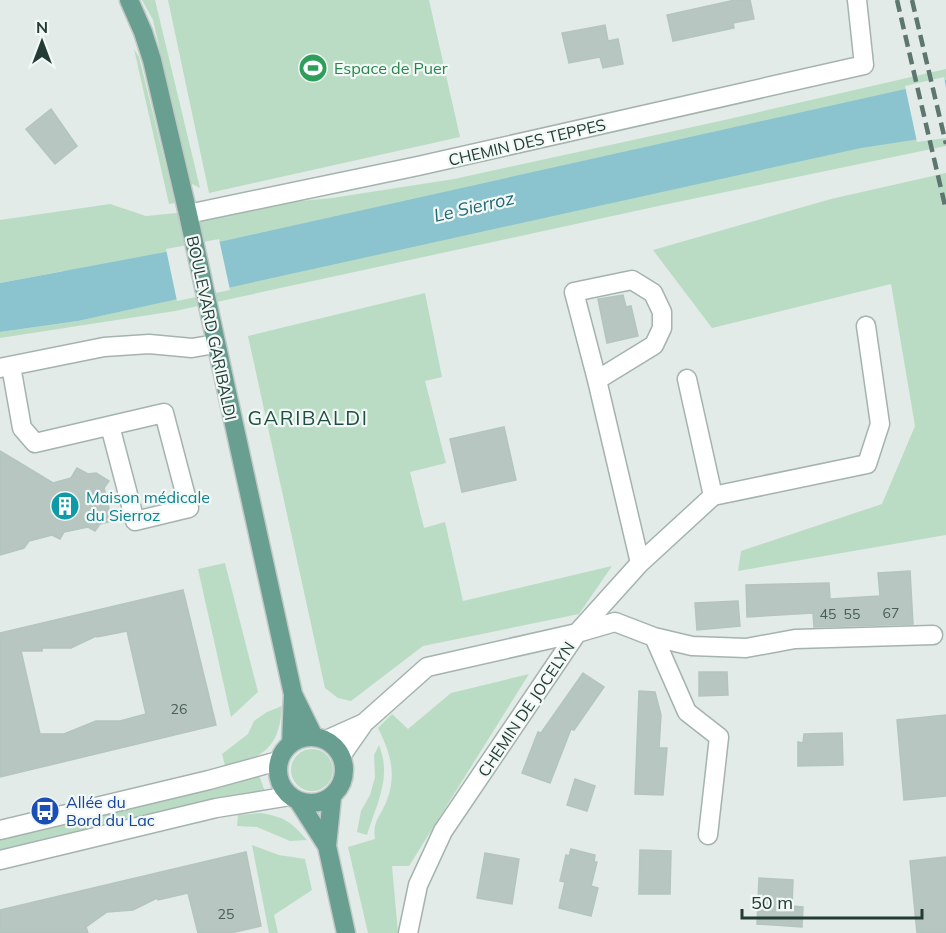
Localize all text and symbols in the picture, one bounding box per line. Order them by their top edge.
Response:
north arrow [12,12,72,72]
text: N [36,17,48,37]
sports icon: Espace de Puer [297,52,329,84]
place label: Espace de Puer [334,58,448,78]
street label: CHEMIN DES TEPPES [446,114,608,170]
water label: Le Sierroz [431,186,517,227]
street label: BOULEVARD GARIBALDI [183,234,241,422]
district label: GARIBALDI [247,405,369,430]
place label: Maison médicale du Sierroz [86,487,210,525]
building icon: Maison médicale du Sierroz [49,490,81,522]
house number: 67 [883,604,899,622]
house number: 45 [820,605,836,623]
house number: 55 [844,605,860,623]
street label: CHEMIN DE JOCELYN [473,638,579,780]
house number: 26 [171,700,187,718]
place label: Allée du Bord du Lac [66,792,155,830]
bus stop icon: Allée du Bord du Lac [29,795,61,827]
scale bar [742,882,922,920]
text: 50 m [751,891,793,914]
house number: 25 [218,905,234,923]

